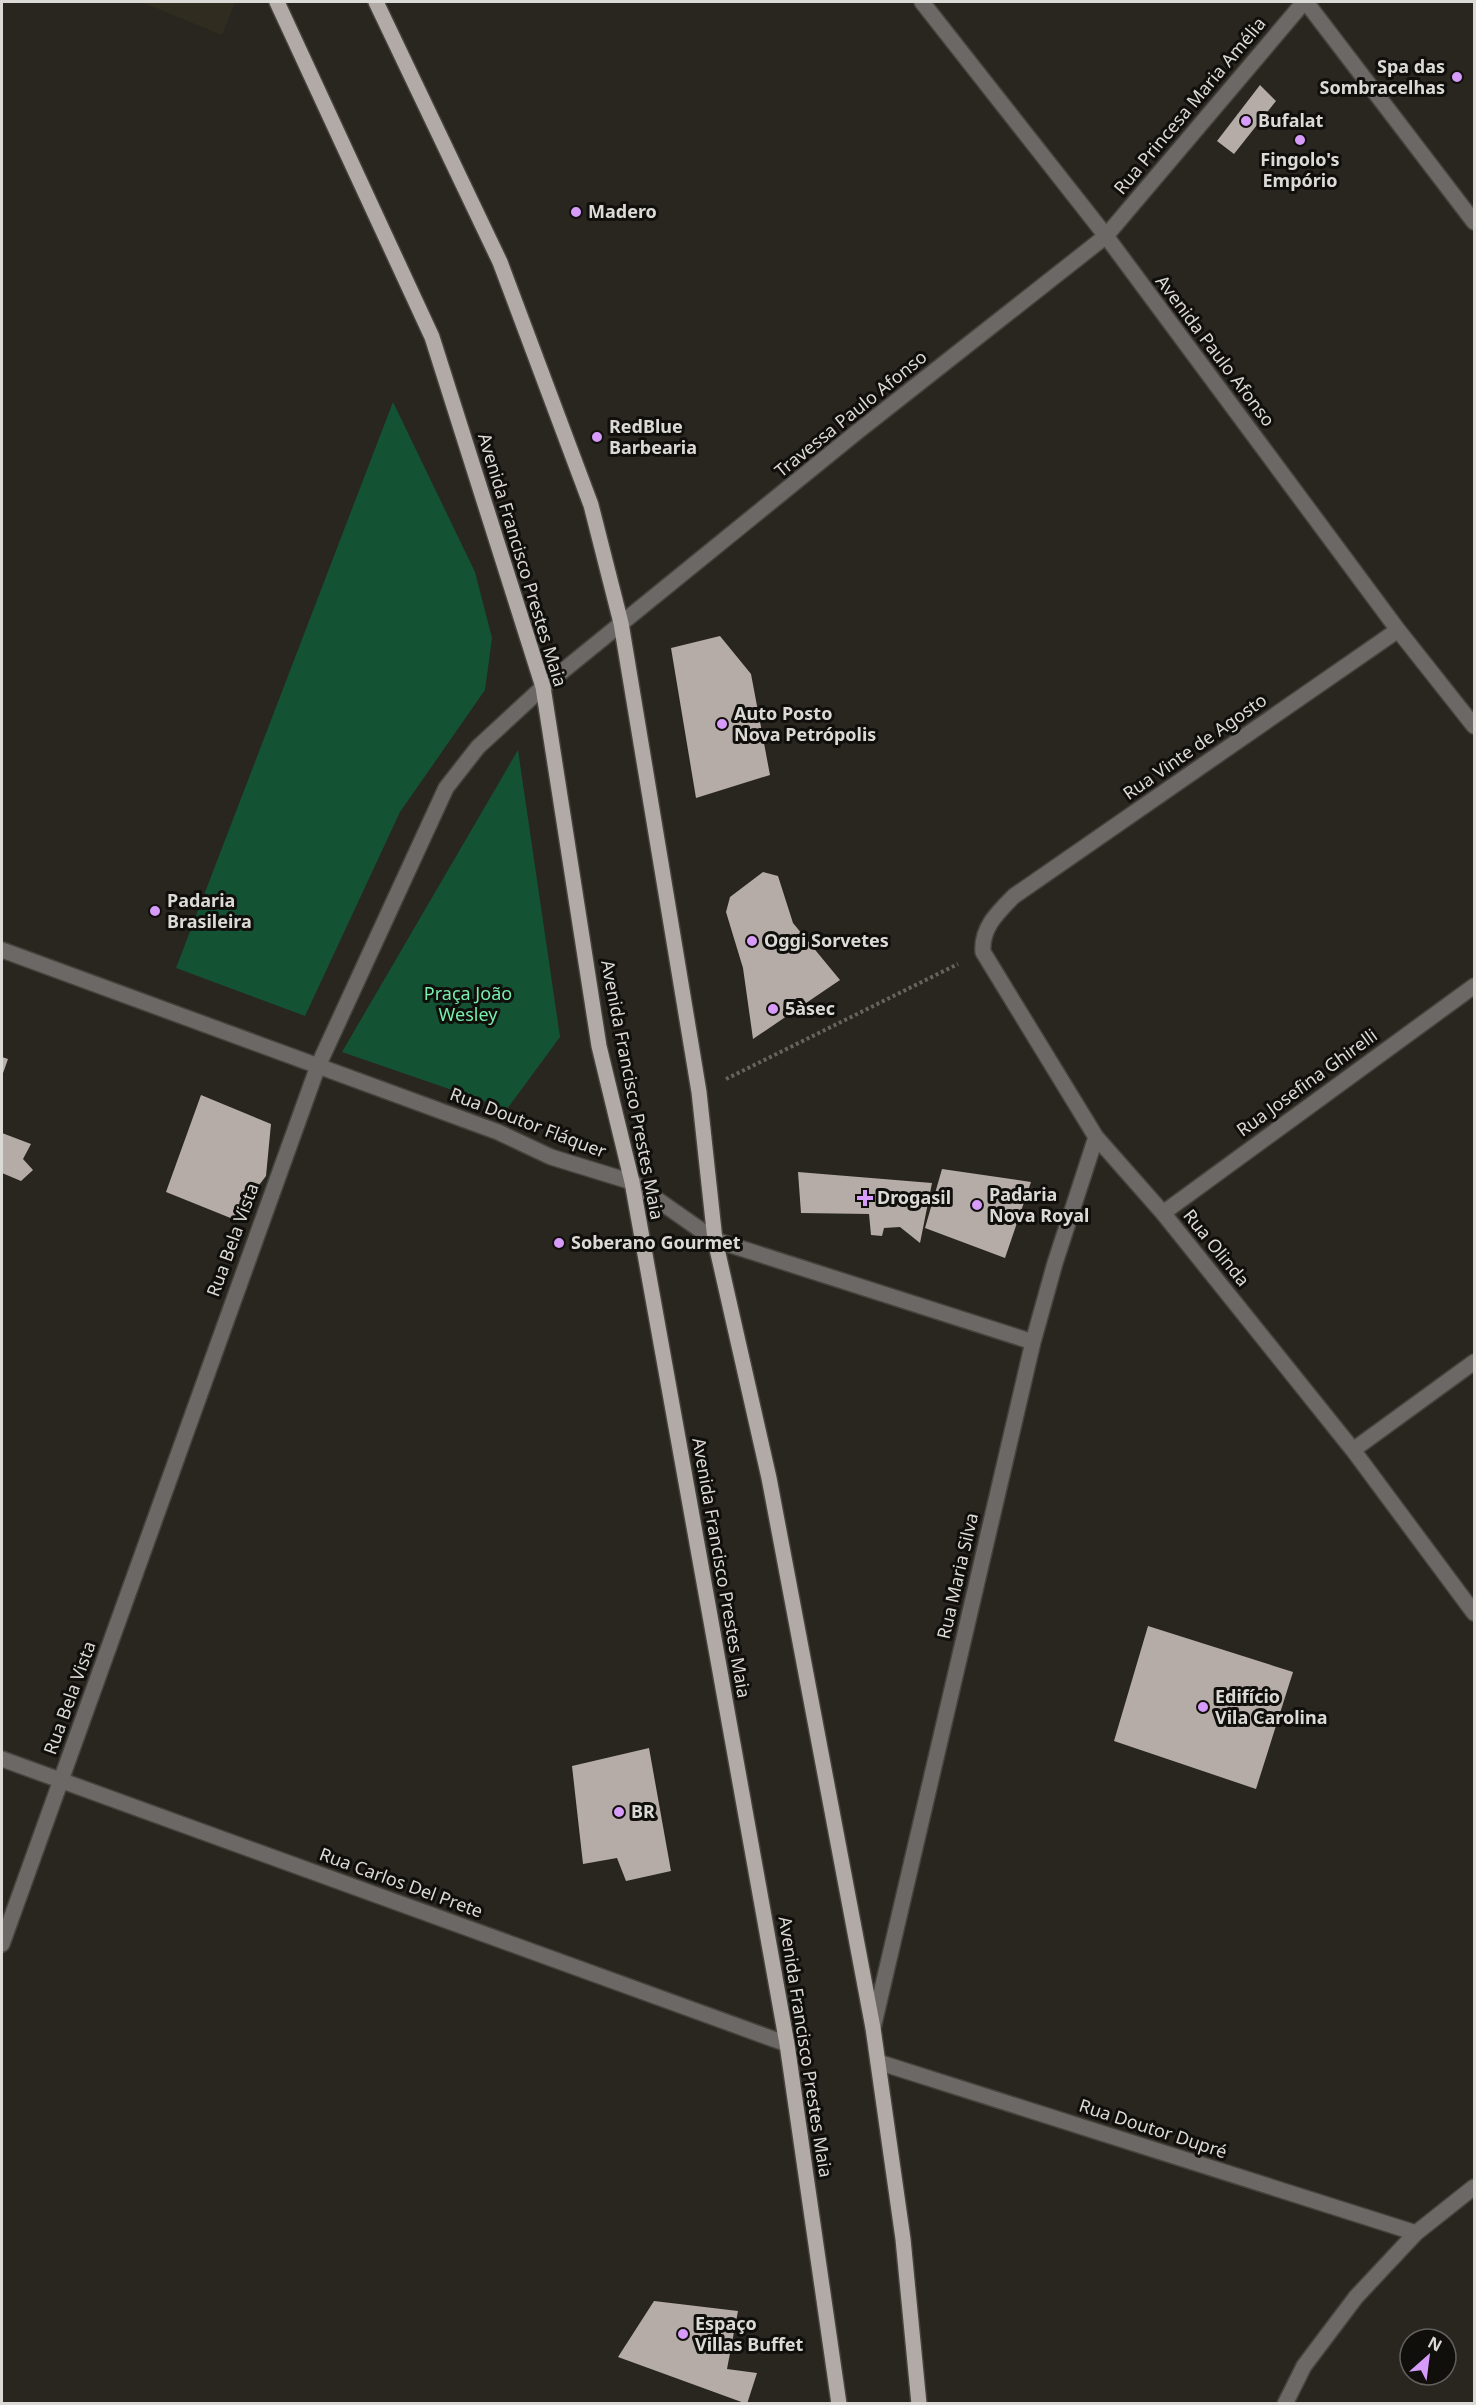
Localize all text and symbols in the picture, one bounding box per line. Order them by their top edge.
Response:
street label: Rua Princesa Maria Amélia [1108,12,1271,199]
place label: Spa das Sombracelhas [1320,54,1445,99]
marker: Spa das Sombracelhas [1450,70,1464,84]
place label: Bufalat [1258,108,1324,132]
marker: Bufalat [1239,114,1253,128]
marker: Fingolo's Empório [1293,133,1307,147]
place label: Fingolo's Empório [1260,147,1340,192]
place label: Madero [588,199,657,223]
marker: Madero [569,205,583,219]
street label: Avenida Paulo Afonso [1151,270,1281,431]
street label: Travessa Paulo Afonso [769,344,931,482]
place label: RedBlue Barbearia [609,414,697,459]
street label: Avenida Francisco Prestes Maia [473,430,573,689]
marker: RedBlue Barbearia [590,430,604,444]
street label: Rua Vinte de Agosto [1118,687,1271,805]
place label: Auto Posto Nova Petrópolis [734,701,876,746]
marker: Auto Posto Nova Petrópolis [715,717,729,731]
place label: Padaria Brasileira [167,888,252,933]
marker: Padaria Brasileira [148,904,162,918]
place label: Oggi Sorvetes [764,928,889,952]
marker: Oggi Sorvetes [745,934,759,948]
street label: Avenida Francisco Prestes Maia [596,958,670,1222]
park label: Praça João Wesley [424,981,512,1026]
place label: 5àsec [785,996,835,1020]
marker: 5àsec [766,1002,780,1016]
street label: Rua Josefina Ghirelli [1231,1023,1382,1141]
street label: Rua Doutor Fláquer [447,1081,610,1163]
street label: Rua Bela Vista [200,1180,264,1300]
place label: Padaria Nova Royal [989,1182,1089,1227]
place label: Drogasil [877,1185,951,1209]
marker: Drogasil [858,1191,872,1205]
marker: Padaria Nova Royal [970,1198,984,1212]
street label: Rua Olinda [1178,1204,1255,1291]
place label: Soberano Gourmet [571,1230,741,1254]
marker: Soberano Gourmet [552,1236,566,1250]
street label: Avenida Francisco Prestes Maia [687,1436,757,1700]
street label: Rua Maria Silva [931,1510,983,1641]
street label: Rua Bela Vista [37,1638,101,1758]
place label: Edifício Vila Carolina [1215,1684,1327,1729]
marker: Edifício Vila Carolina [1196,1700,1210,1714]
place label: BR [631,1799,655,1823]
marker: BR [612,1805,626,1819]
street label: Rua Carlos Del Prete [316,1841,486,1923]
street label: Avenida Francisco Prestes Maia [773,1915,838,2179]
street label: Rua Doutor Dupré [1076,2093,1230,2163]
place label: Espaço Villas Buffet [695,2311,804,2356]
marker: Espaço Villas Buffet [676,2327,690,2341]
north arrow [1398,2327,1458,2387]
text: N [1424,2331,1446,2357]

